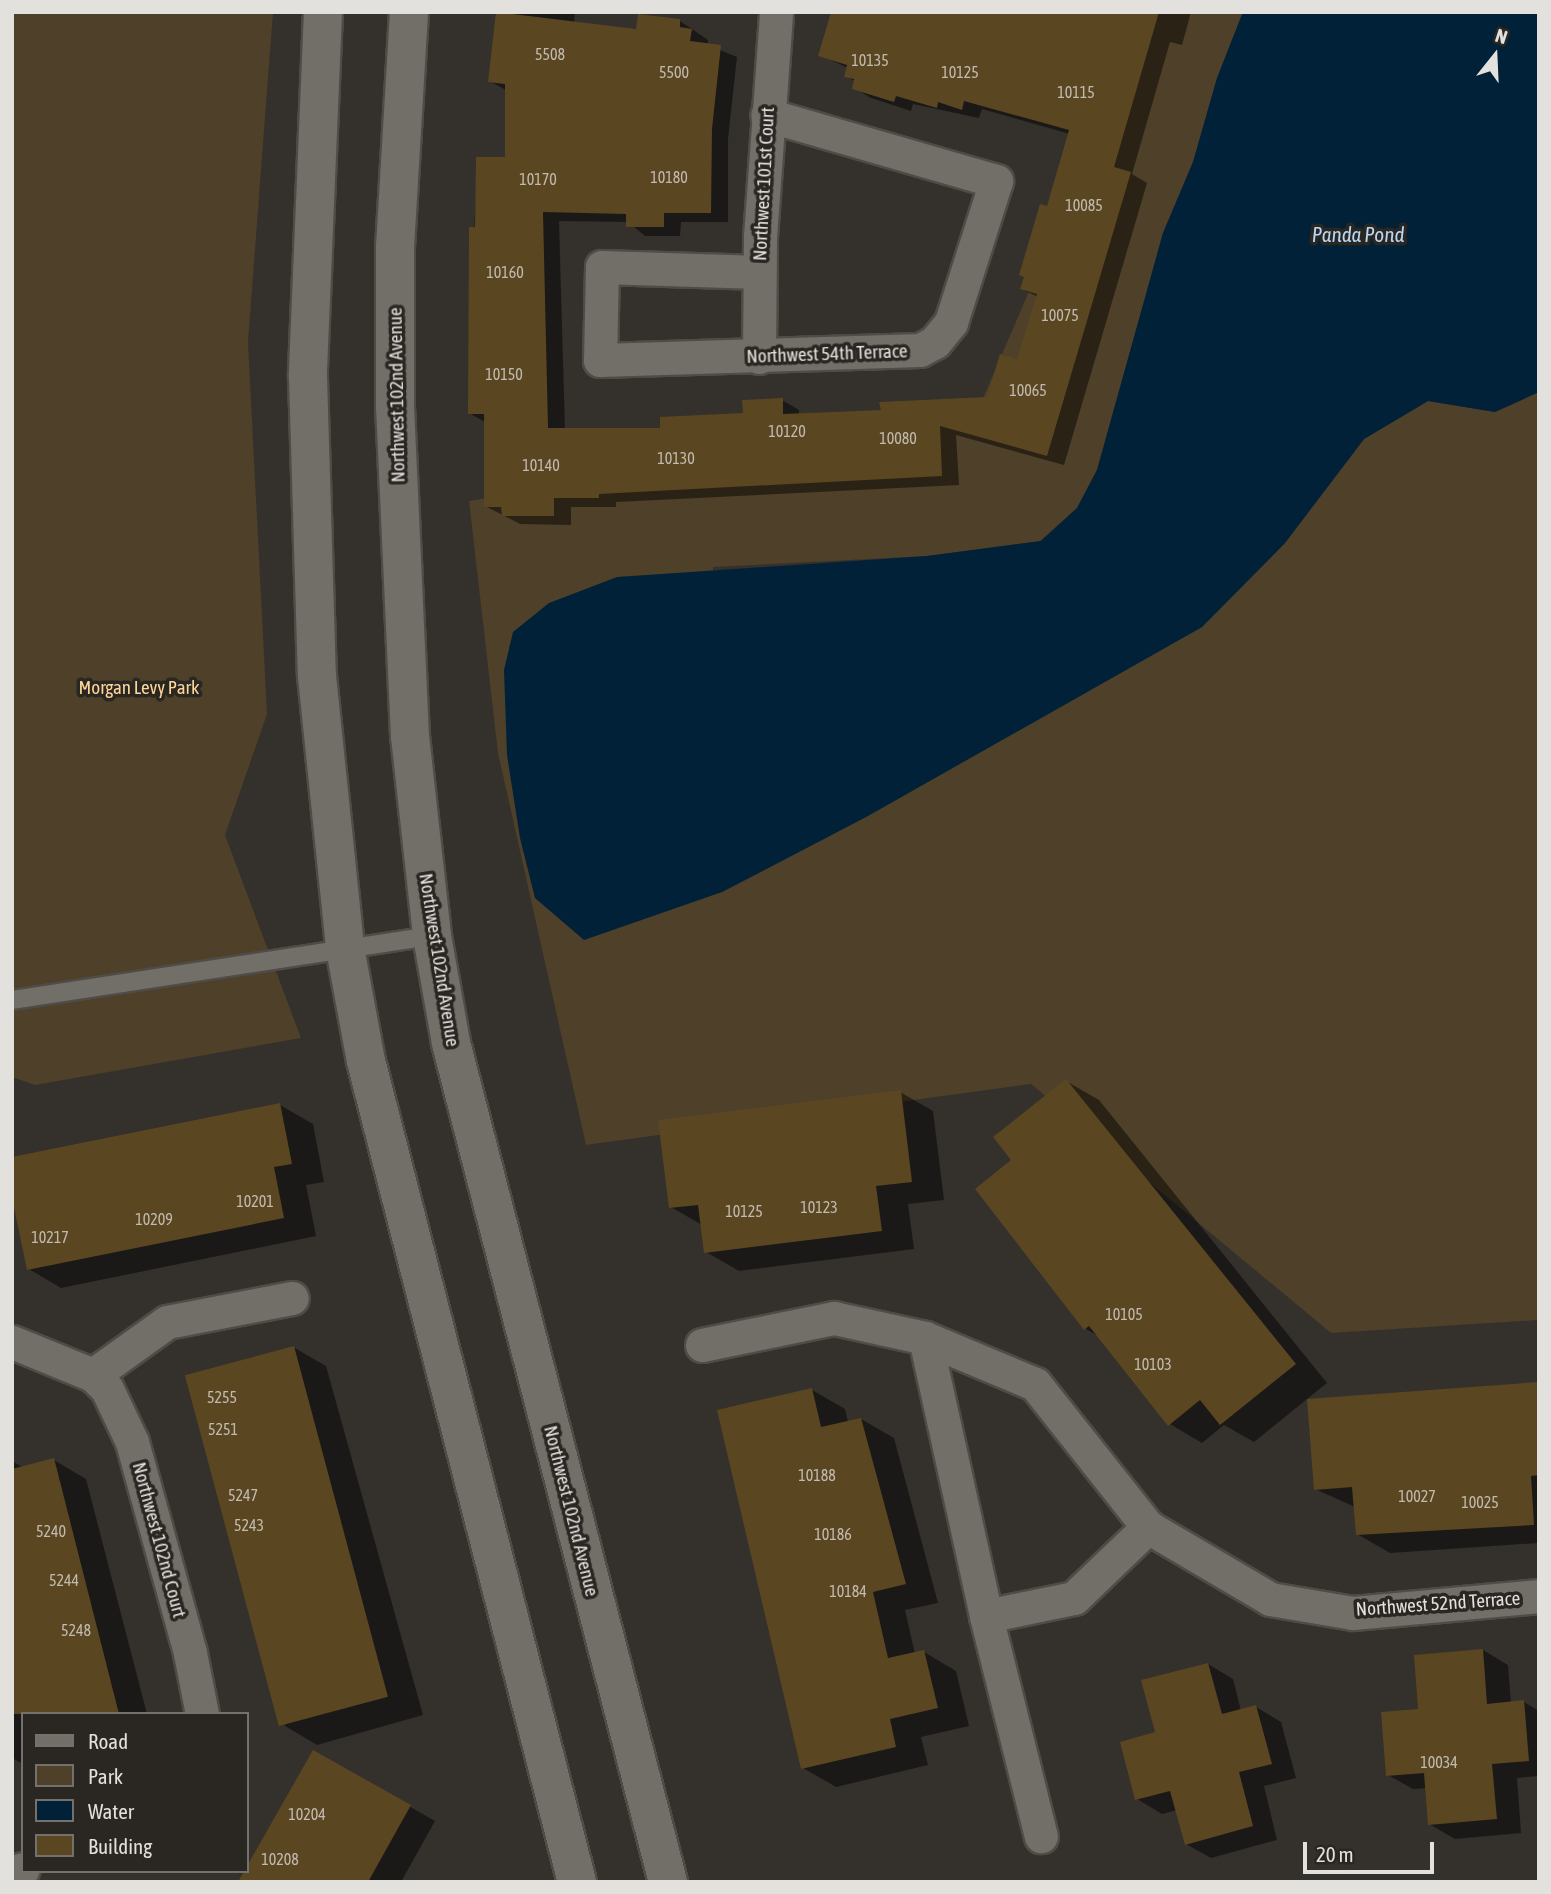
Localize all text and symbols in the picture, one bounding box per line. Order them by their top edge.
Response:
north arrow [1460,21,1530,91]
text: N [1493,24,1510,48]
house number: 5508 [535,44,565,64]
house number: 10135 [851,50,889,70]
house number: 5500 [659,62,689,82]
house number: 10125 [941,62,979,82]
house number: 10115 [1057,82,1095,102]
street label: Northwest 101st Court [749,107,779,261]
house number: 10180 [650,167,688,187]
house number: 10170 [519,169,557,189]
house number: 10085 [1065,195,1103,215]
water label: Panda Pond [1312,221,1404,247]
house number: 10160 [486,262,524,282]
house number: 10075 [1041,305,1079,325]
street label: Northwest 102nd Avenue [384,307,410,483]
street label: Northwest 54th Terrace [746,340,908,368]
house number: 10150 [485,364,523,384]
house number: 10065 [1009,380,1047,400]
house number: 10120 [768,421,806,441]
house number: 10080 [879,428,917,448]
house number: 10130 [657,448,695,468]
house number: 10140 [522,455,560,475]
park label: Morgan Levy Park [79,677,199,699]
street label: Northwest 102nd Avenue [414,872,464,1048]
house number: 10201 [236,1191,274,1211]
house number: 10123 [800,1197,838,1217]
house number: 10125 [725,1201,763,1221]
house number: 10209 [135,1209,173,1229]
house number: 10217 [31,1227,69,1247]
house number: 10105 [1105,1304,1143,1324]
house number: 10103 [1134,1354,1172,1374]
house number: 5255 [207,1387,237,1407]
house number: 5251 [208,1419,238,1439]
street label: Northwest 102nd Avenue [539,1423,603,1599]
street label: Northwest 102nd Court [127,1460,191,1620]
house number: 10188 [798,1465,836,1485]
house number: 5247 [228,1485,258,1505]
house number: 10027 [1398,1486,1436,1506]
house number: 10025 [1461,1492,1499,1512]
house number: 5243 [234,1515,264,1535]
house number: 5240 [36,1521,66,1541]
house number: 10186 [814,1524,852,1544]
house number: 5244 [49,1570,79,1590]
house number: 10184 [829,1581,867,1601]
street label: Northwest 52nd Terrace [1355,1587,1521,1621]
house number: 5248 [61,1620,91,1640]
legend [21,1712,248,1873]
text: Road [88,1729,128,1753]
house number: 10034 [1420,1752,1458,1772]
text: Park [88,1764,123,1788]
text: Water [88,1799,134,1823]
house number: 10204 [288,1804,326,1824]
scale bar [1306,1828,1437,1872]
text: Building [88,1834,152,1858]
text: 20 m [1316,1842,1354,1866]
house number: 10208 [261,1849,299,1869]

